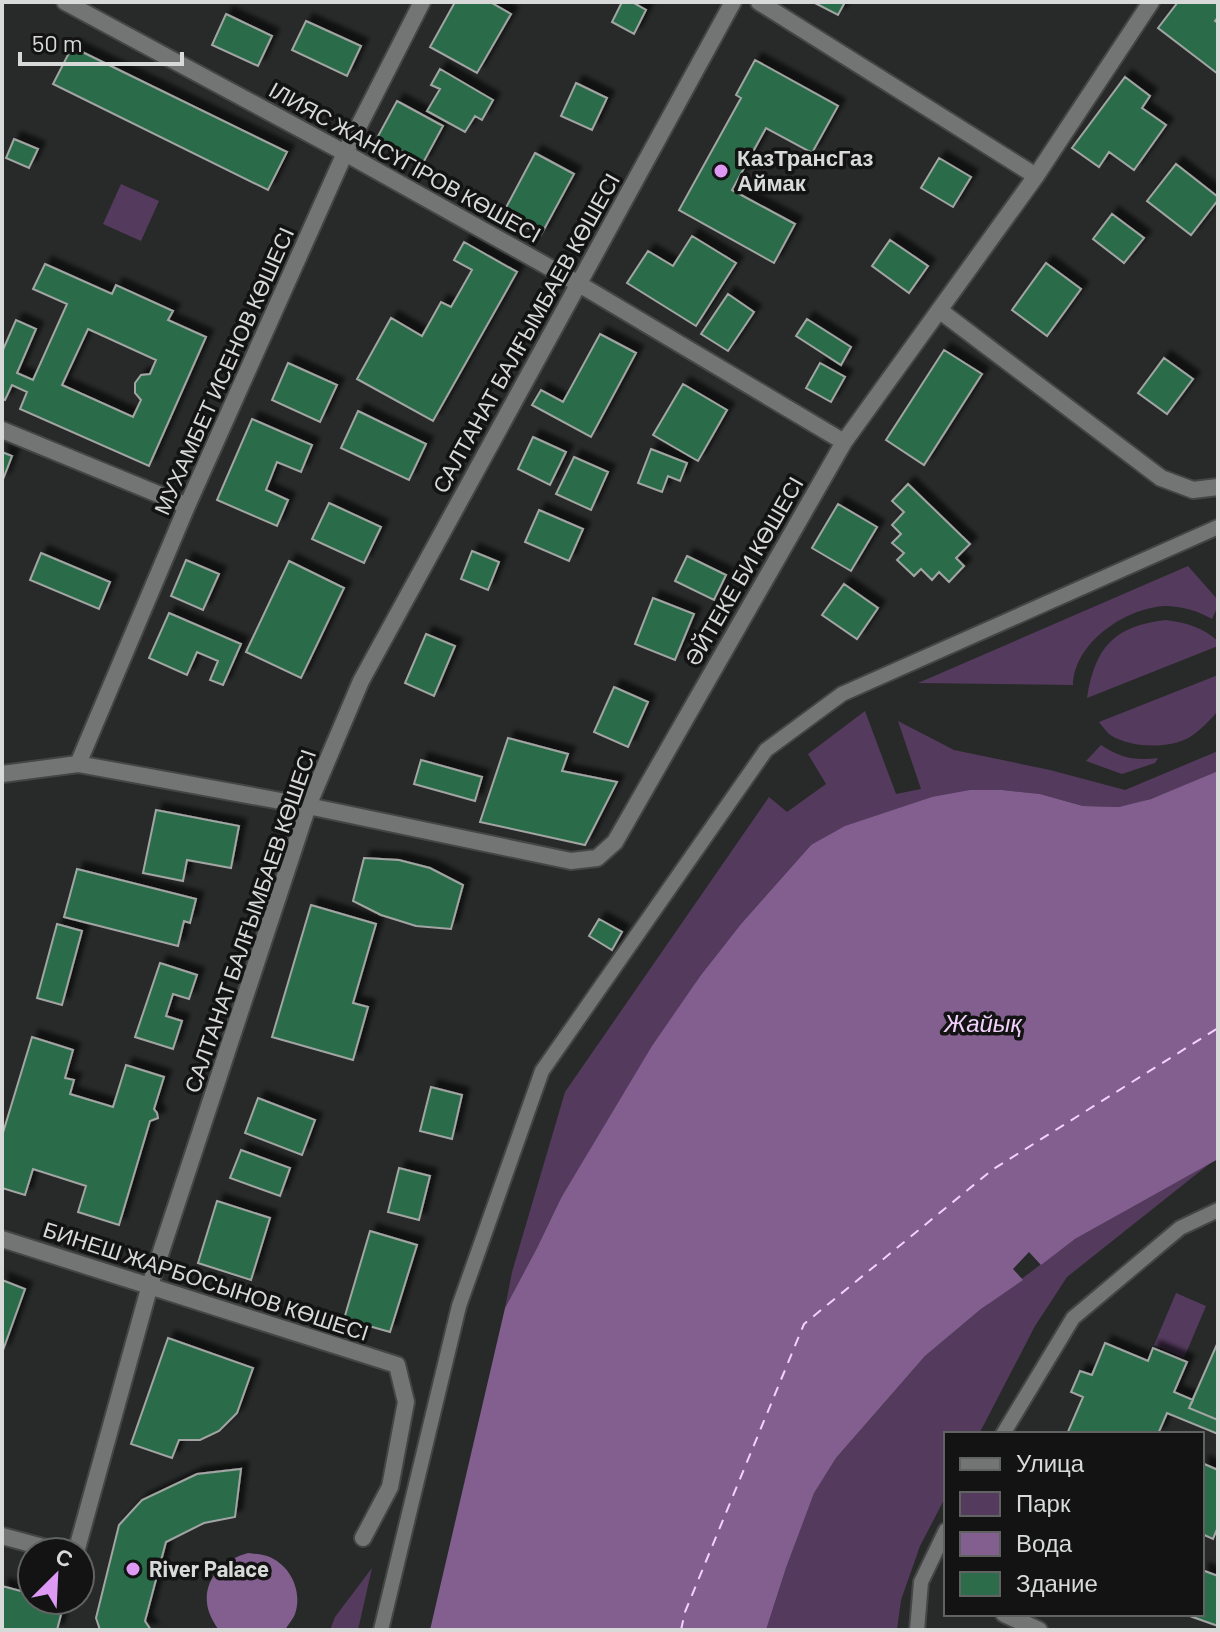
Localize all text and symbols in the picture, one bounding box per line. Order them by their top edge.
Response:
scale bar [20,16,182,66]
text: 50 m [32,28,83,57]
street label: ІЛИЯС ЖАНСҮГІРОВ КӨШЕСІ [265,75,546,247]
place label: КазТрансГаз Аймак [737,144,874,195]
marker: КазТрансГаз Аймак [712,162,730,180]
street label: САЛТАНАТ БАЛҒЫМБАЕВ КӨШЕСІ [426,168,624,497]
street label: МУХАМБЕТ ИСЕНОВ КӨШЕСІ [148,223,298,518]
street label: ӘЙТЕКЕ БИ КӨШЕСІ [678,471,808,670]
street label: САЛТАНАТ БАЛҒЫМБАЕВ КӨШЕСІ [178,746,320,1096]
water label: Жайық [943,1008,1024,1037]
street label: БИНЕШ ЖАРБОСЫНОВ КӨШЕСІ [40,1215,372,1345]
legend [944,1432,1204,1616]
text: Улица [1016,1448,1085,1477]
text: Парк [1016,1488,1071,1517]
text: Вода [1016,1528,1073,1557]
north arrow [16,1536,96,1616]
text: С [52,1542,77,1572]
place label: River Palace [149,1555,269,1581]
marker: River Palace [124,1560,142,1578]
text: Здание [1016,1568,1098,1597]

